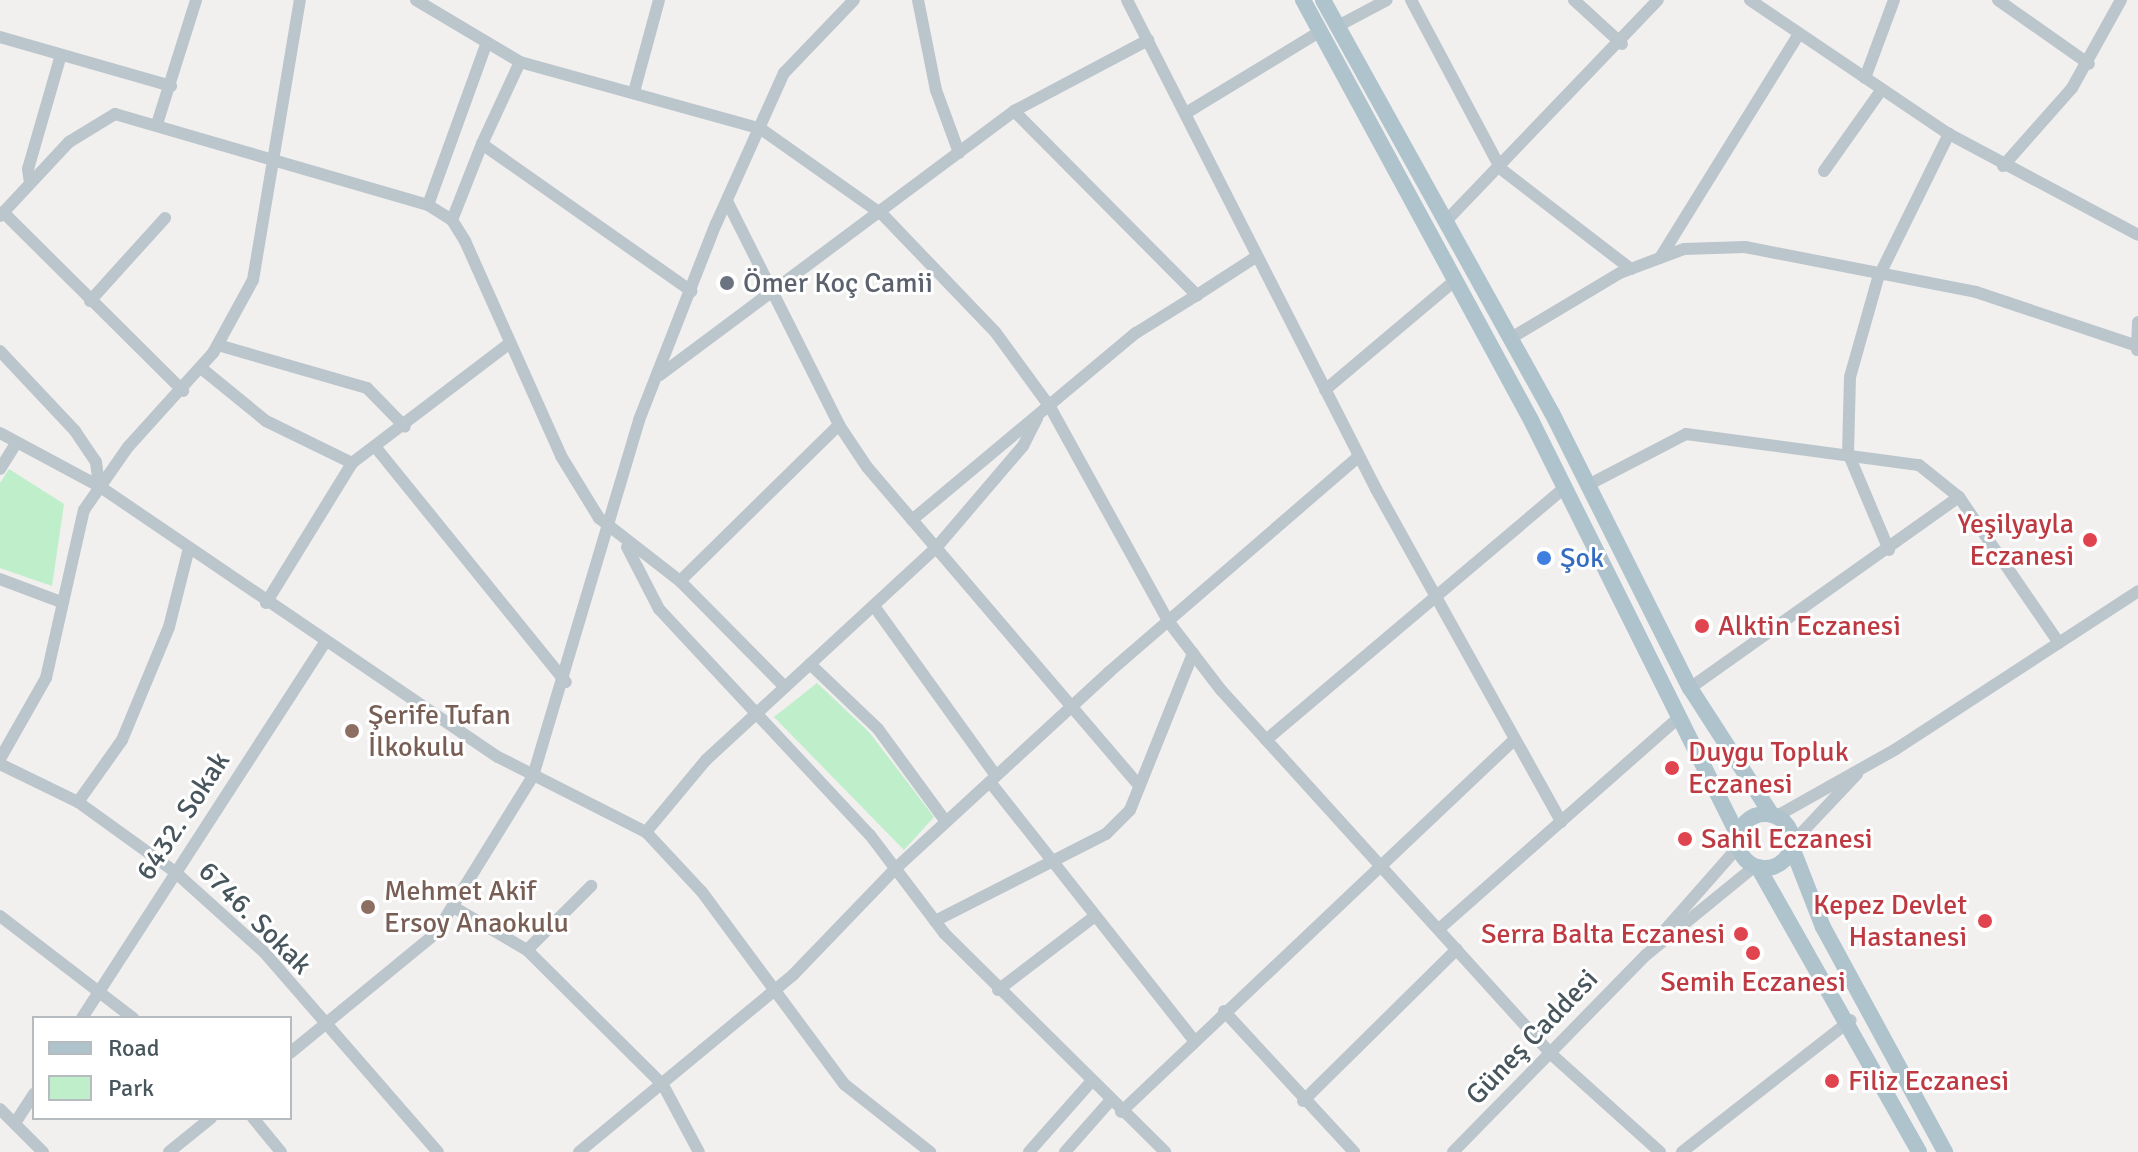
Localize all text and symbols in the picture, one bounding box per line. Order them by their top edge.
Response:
place label: Ömer Koç Camii [743,266,933,300]
marker: Ömer Koç Camii [718,274,736,292]
place label: Yeşilyayla Eczanesi [1958,507,2074,573]
marker: Yeşilyayla Eczanesi [2081,531,2099,549]
place label: Şok [1560,541,1604,575]
marker: Şok [1535,549,1553,567]
place label: Alktin Eczanesi [1718,609,1901,643]
marker: Alktin Eczanesi [1693,617,1711,635]
place label: Şerife Tufan İlkokulu [368,698,511,764]
marker: Şerife Tufan İlkokulu [343,722,361,740]
place label: Duygu Topluk Eczanesi [1688,735,1849,801]
street label: 6432. Sokak [129,745,237,887]
marker: Duygu Topluk Eczanesi [1663,759,1681,777]
place label: Sahil Eczanesi [1701,822,1873,856]
marker: Sahil Eczanesi [1676,830,1694,848]
street label: 6746. Sokak [191,854,319,982]
place label: Mehmet Akif Ersoy Anaokulu [384,874,569,940]
place label: Kepez Devlet Hastanesi [1813,888,1967,954]
marker: Mehmet Akif Ersoy Anaokulu [359,898,377,916]
marker: Kepez Devlet Hastanesi [1974,910,1996,932]
place label: Serra Balta Eczanesi [1481,917,1725,951]
marker: Serra Balta Eczanesi [1732,925,1750,943]
marker: Semih Eczanesi [1744,944,1762,962]
street label: Güneş Caddesi [1459,962,1605,1112]
place label: Semih Eczanesi [1660,965,1846,999]
legend [32,1016,292,1120]
text: Road [108,1033,159,1063]
place label: Filiz Eczanesi [1848,1064,2009,1098]
marker: Filiz Eczanesi [1823,1072,1841,1090]
text: Park [108,1073,154,1103]

